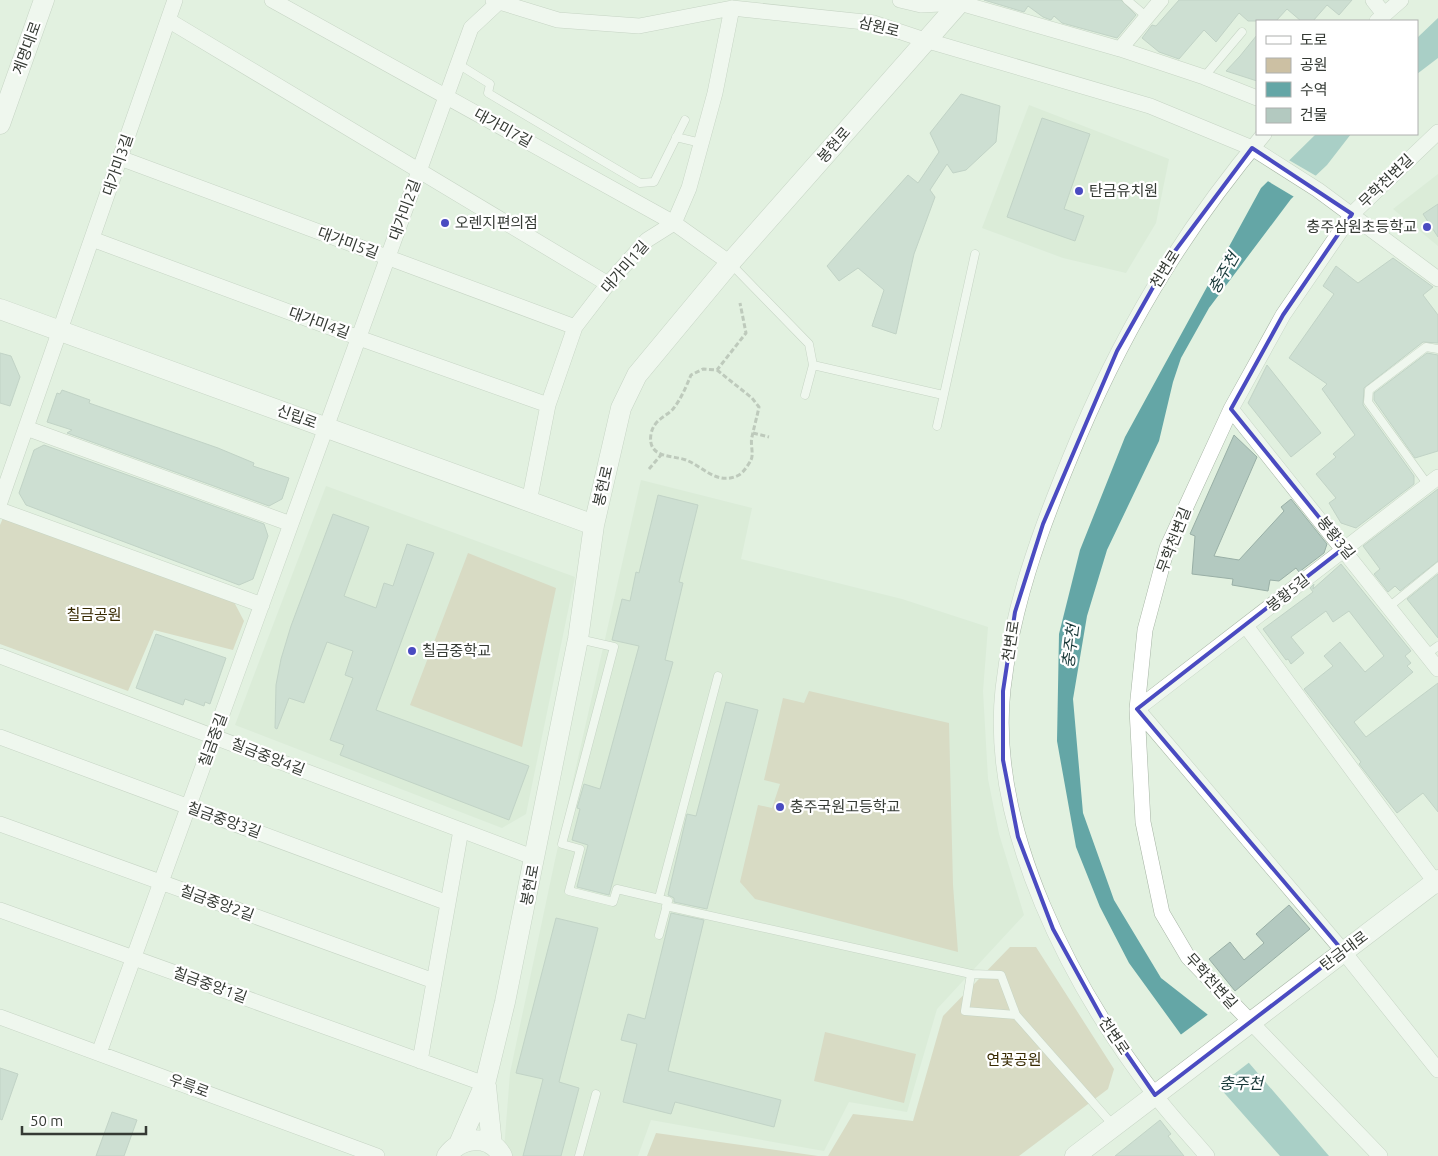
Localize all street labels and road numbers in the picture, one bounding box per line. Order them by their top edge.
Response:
street label: 삼원로 [857,13,901,40]
street label: 계명대로 [9,19,44,77]
street label: 대가미7길 [471,105,535,150]
street label: 봉현로 [814,123,854,166]
street label: 대가미3길 [99,132,136,198]
street label: 무학천변길 [1355,151,1416,211]
street label: 대가미2길 [386,177,423,243]
street label: 대가미5길 [315,224,381,261]
street label: 대가미1길 [597,237,652,296]
street label: 천변로 [1146,247,1183,291]
street label: 대가미4길 [286,304,352,341]
street label: 신립로 [275,401,320,432]
street label: 봉현로 [590,464,615,508]
street label: 무학천변길 [1153,505,1194,575]
street label: 봉황3길 [1314,513,1359,562]
street label: 봉황5길 [1263,570,1312,615]
street label: 천변로 [999,619,1022,663]
street label: 칠금중길 [195,711,230,769]
street label: 칠금중앙4길 [229,735,307,778]
street label: 칠금중앙3길 [185,798,263,841]
street label: 봉현로 [517,863,542,907]
street label: 칠금중앙2길 [178,881,256,924]
street label: 탄금대로 [1317,927,1371,974]
street label: 무학천변길 [1182,949,1241,1012]
street label: 칠금중앙1길 [171,963,249,1006]
street label: 천변로 [1096,1014,1133,1058]
street label: 우륵로 [167,1070,212,1101]

